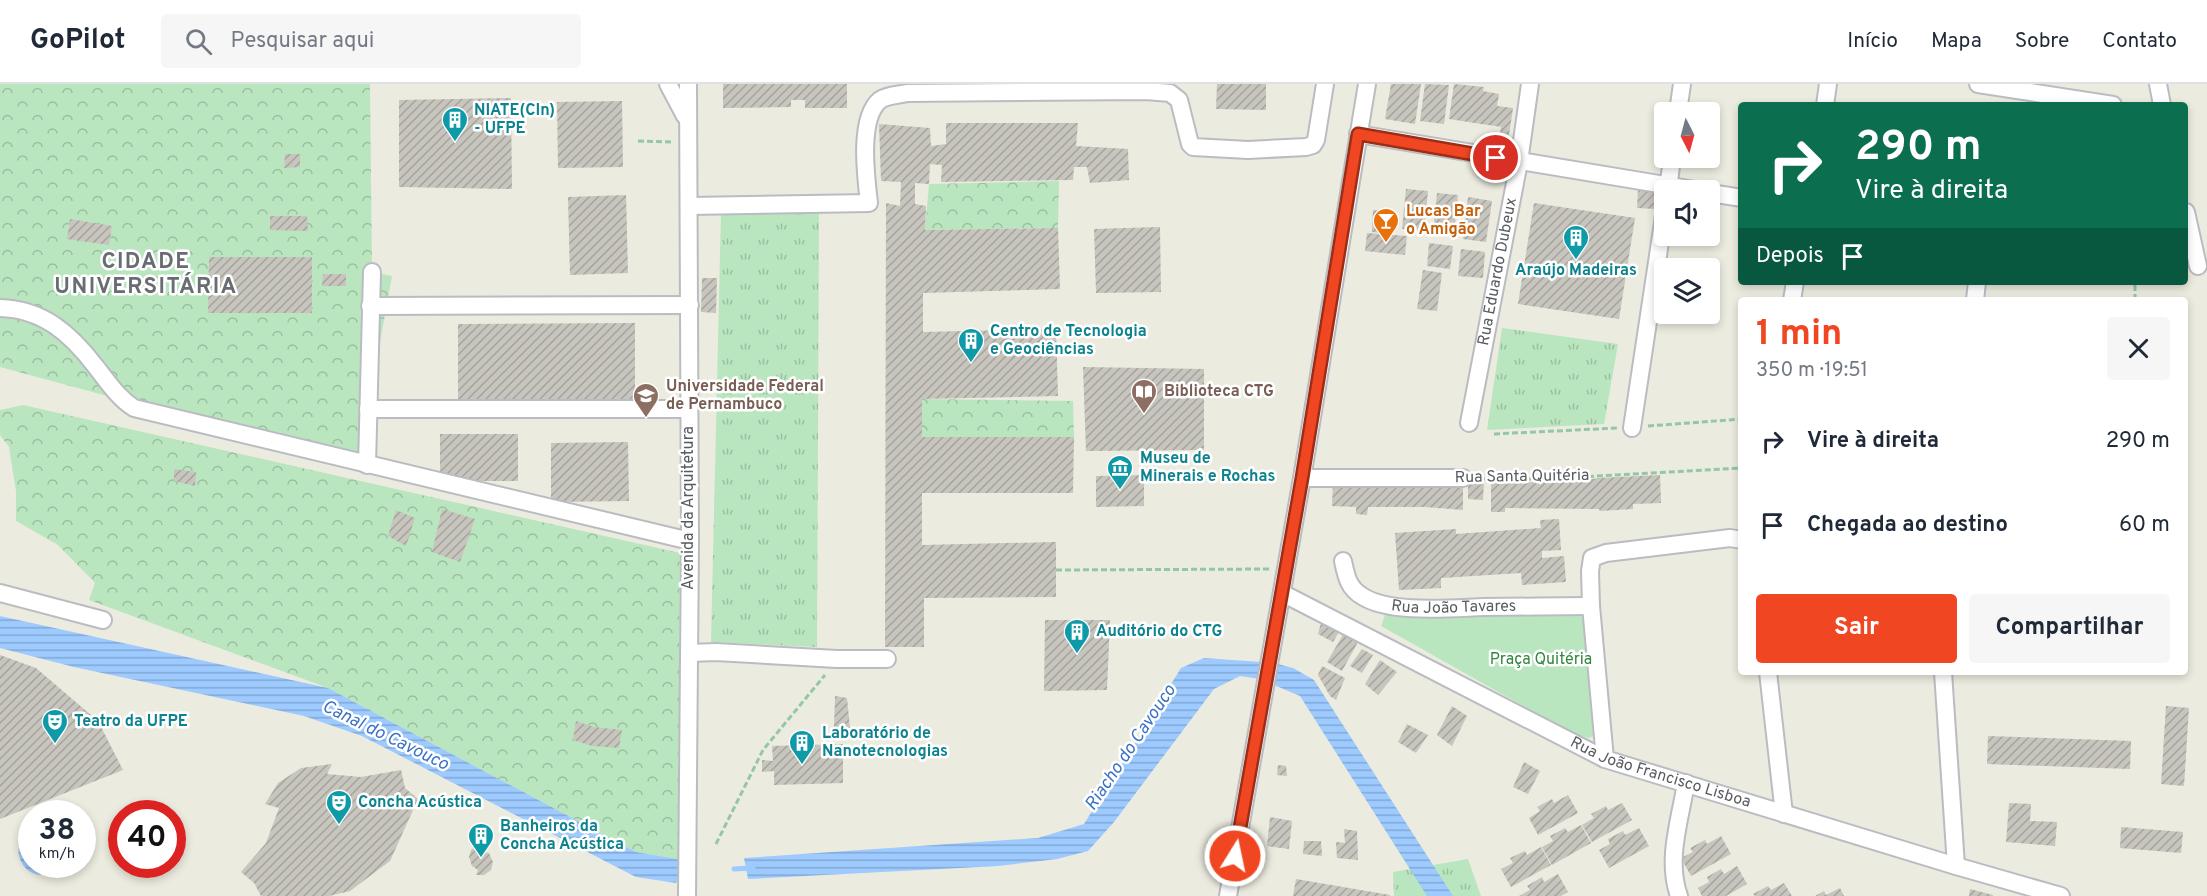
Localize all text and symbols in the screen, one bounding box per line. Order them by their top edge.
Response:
search box [161,14,581,68]
text: GoPilot [30,23,125,59]
icon: search [182,25,215,58]
text: Pesquisar aqui [230,28,374,55]
text: Início [1847,28,1898,55]
text: Mapa [1931,28,1982,55]
text: Sobre [2015,28,2069,55]
text: Contato [2102,28,2177,55]
place label: NIATE(CIn) - UFPE [474,101,555,139]
north arrow [1654,102,1720,168]
map controls [1654,102,1720,324]
building icon: NIATE(CIn) - UFPE [440,105,470,143]
text: 290 m [1855,122,1982,175]
icon: right [1756,126,1834,204]
pin [1470,132,1521,183]
icon: arrive [1479,141,1512,174]
text: Vire à direita [1855,174,2008,208]
button: sound [1654,180,1720,246]
street label: Rua Eduardo Dubeux [1474,196,1522,347]
place label: Lucas Bar o Amigão [1406,202,1481,240]
bar icon: Lucas Bar o Amigão [1371,206,1401,244]
building icon: Araújo Madeiras [1561,223,1591,261]
icon: arrive [1836,240,1869,273]
text: Depois [1756,243,1824,270]
district label: CIDADE UNIVERSITÁRIA [54,249,238,301]
button: layers [1654,258,1720,324]
place label: Araújo Madeiras [1515,261,1637,281]
text: 1 min [1756,312,1842,358]
button: close [2107,317,2170,380]
place label: Centro de Tecnologia e Geociências [990,322,1147,360]
building icon: Centro de Tecnologia e Geociências [956,326,986,364]
text: 350 m · 19:51 [1756,358,1868,384]
place label: Universidade Federal de Pernambuco [666,377,824,415]
library icon: Biblioteca CTG [1129,377,1159,415]
school or university icon: Universidade Federal de Pernambuco [631,381,661,419]
place label: Biblioteca CTG [1164,382,1274,402]
icon: right [1756,425,1789,458]
street label: Avenida da Arquitetura [679,426,699,590]
text: Vire à direita [1807,428,1939,455]
text: 290 m [2106,428,2170,455]
place label: Museu de Minerais e Rochas [1140,449,1275,487]
museum icon: Museu de Minerais e Rochas [1105,453,1135,491]
street label: Rua Santa Quitéria [1455,466,1589,488]
icon: arrive [1756,509,1789,542]
text: Chegada ao destino [1807,512,2008,539]
text: 60 m [2119,512,2170,539]
button: Sair [1756,594,1957,663]
button: Compartilhar [1969,594,2170,663]
street label: Rua João Tavares [1390,596,1516,619]
building icon: Auditório do CTG [1062,617,1092,655]
place label: Auditório do CTG [1096,622,1223,642]
park label: Praça Quitéria [1490,650,1592,670]
water label: Riacho do Cavouco [1080,680,1182,815]
water label: Canal do Cavouco [318,695,452,777]
theatre icon: Teatro da UFPE [40,707,70,745]
place label: Teatro da UFPE [74,712,188,732]
place label: Laboratório de Nanotecnologias [822,724,948,762]
building icon: Laboratório de Nanotecnologias [787,728,817,766]
street label: Rua João Francisco Lisboa [1567,733,1753,813]
theatre icon: Concha Acústica [324,788,354,826]
place label: Concha Acústica [358,793,482,813]
speed limit sign: 40 [108,800,186,878]
text: 38 [39,813,75,850]
place label: Banheiros da Concha Acústica [500,817,624,855]
building icon: Banheiros da Concha Acústica [466,821,496,859]
position arrow [1203,824,1267,888]
text: km/h [39,845,75,864]

